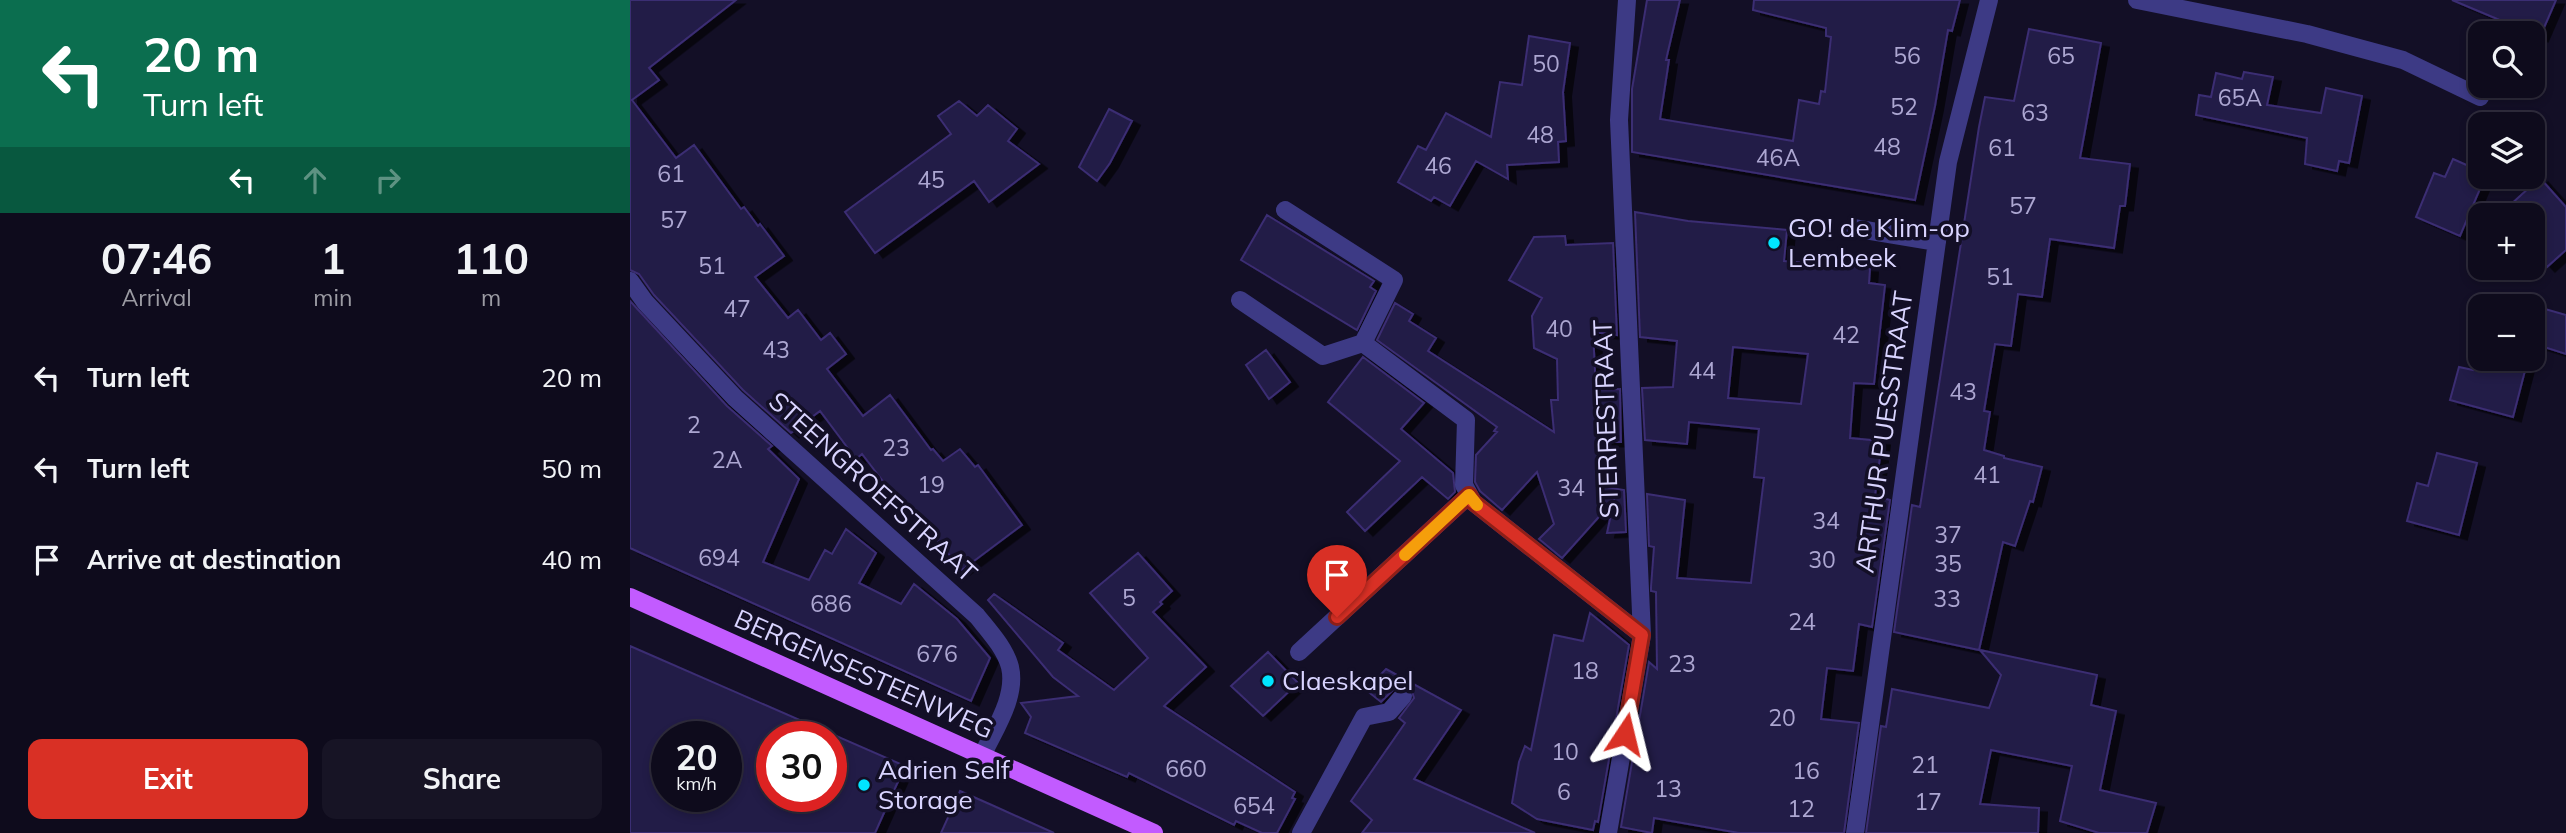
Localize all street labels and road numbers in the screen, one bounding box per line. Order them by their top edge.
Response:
street label: ARTHUR PUESSTRAAT [1847,289,1920,575]
street label: STERRESTRAAT [1586,319,1625,519]
street label: STEENGROEFSTRAAT [762,384,985,589]
street label: BERGENSESTEENWEG [729,601,999,746]

